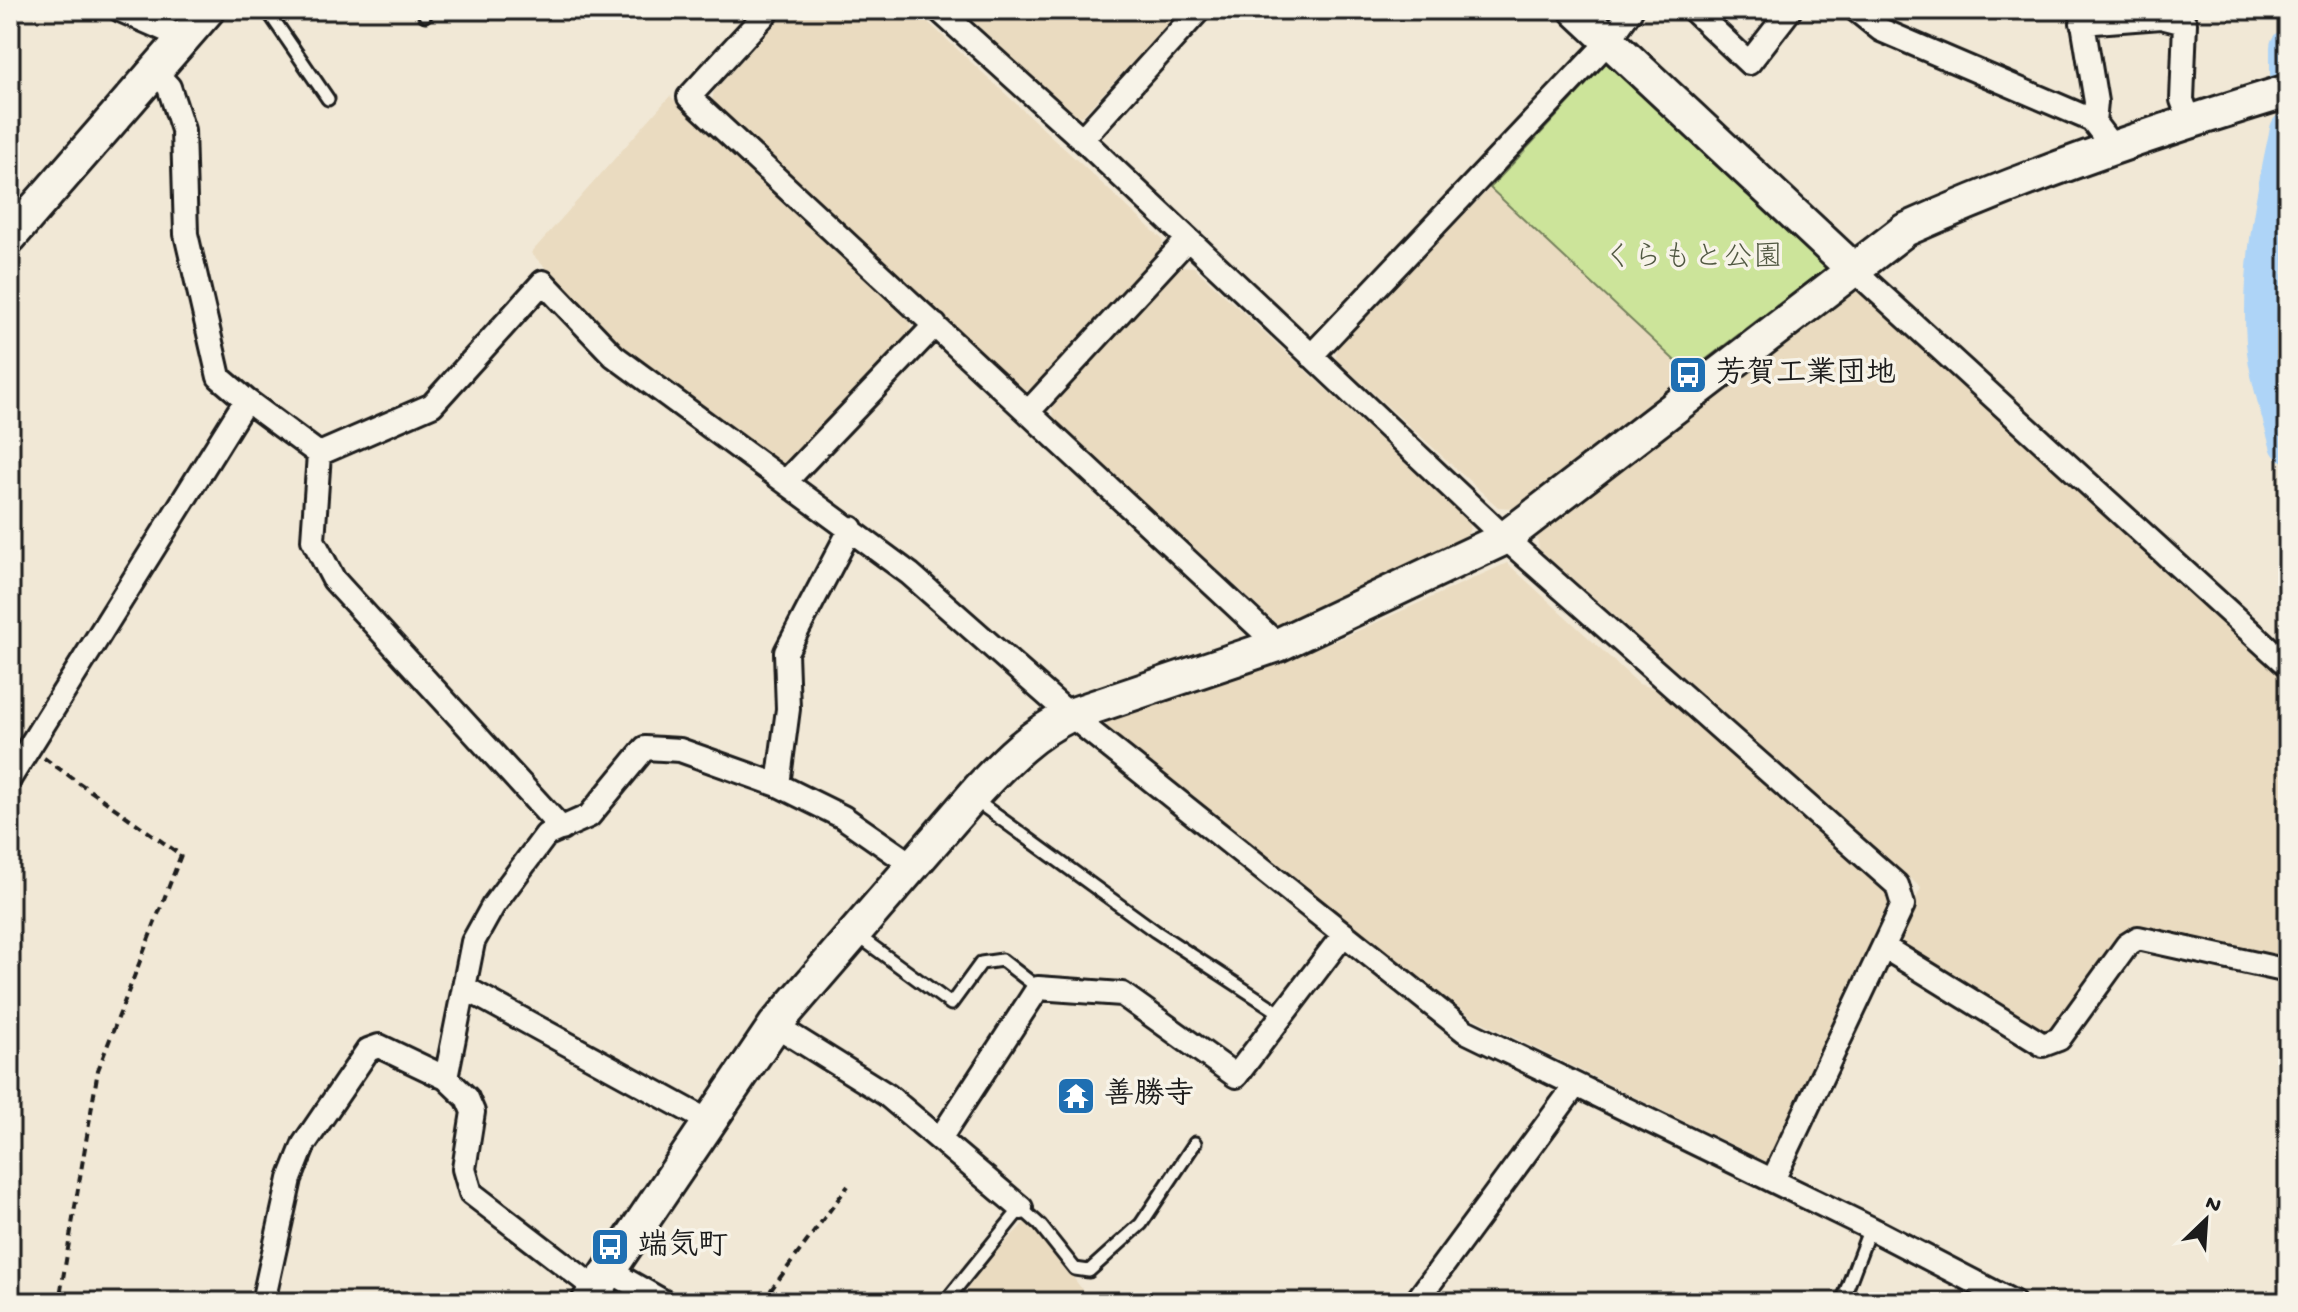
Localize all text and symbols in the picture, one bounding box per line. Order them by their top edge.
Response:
park label: くらもと公園 [1603,242,1783,277]
bus stop icon: 芳賀工業団地 [1667,354,1709,396]
place label: 芳賀工業団地 [1716,356,1896,393]
temple icon: 善勝寺 [1055,1075,1097,1117]
place label: 善勝寺 [1104,1077,1194,1114]
north arrow [2166,1180,2246,1260]
text: N [2201,1191,2225,1220]
bus stop icon: 端気町 [589,1226,631,1268]
place label: 端気町 [638,1228,728,1265]

